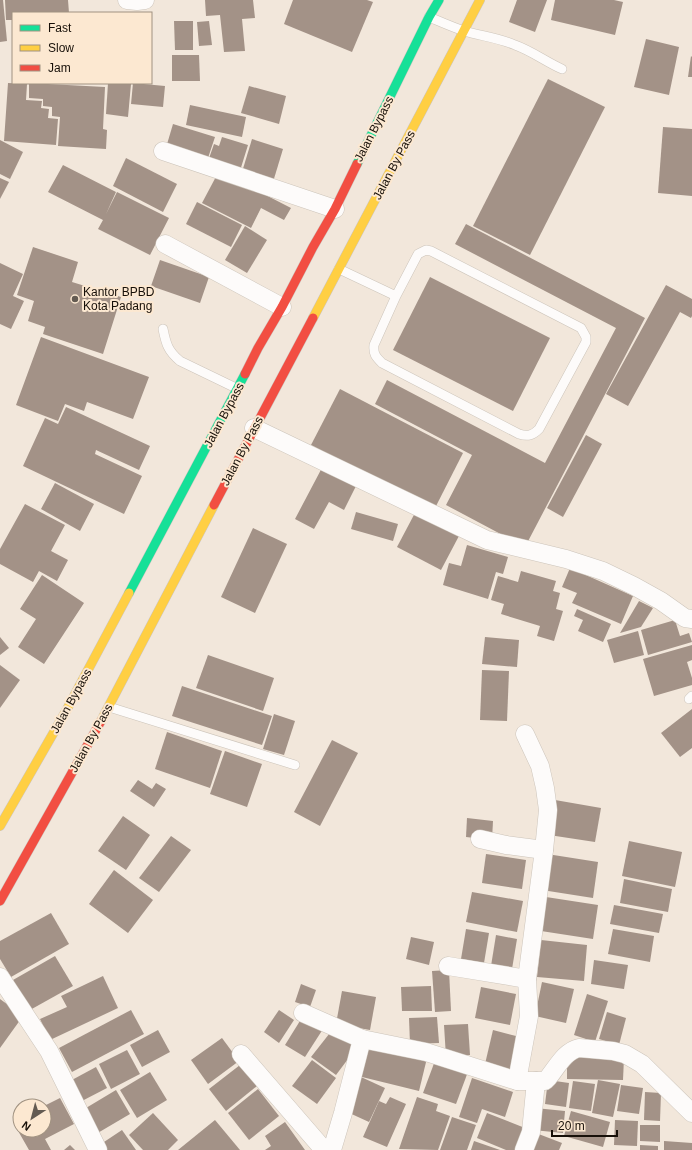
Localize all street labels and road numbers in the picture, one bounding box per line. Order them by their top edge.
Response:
street label: Jalan Bypass [352,94,396,164]
street label: Jalan By Pass [370,128,418,202]
street label: Jalan Bypass [201,380,247,450]
street label: Jalan By Pass [218,414,266,488]
street label: Jalan Bypass [48,666,94,736]
street label: Jalan By Pass [66,701,116,775]

